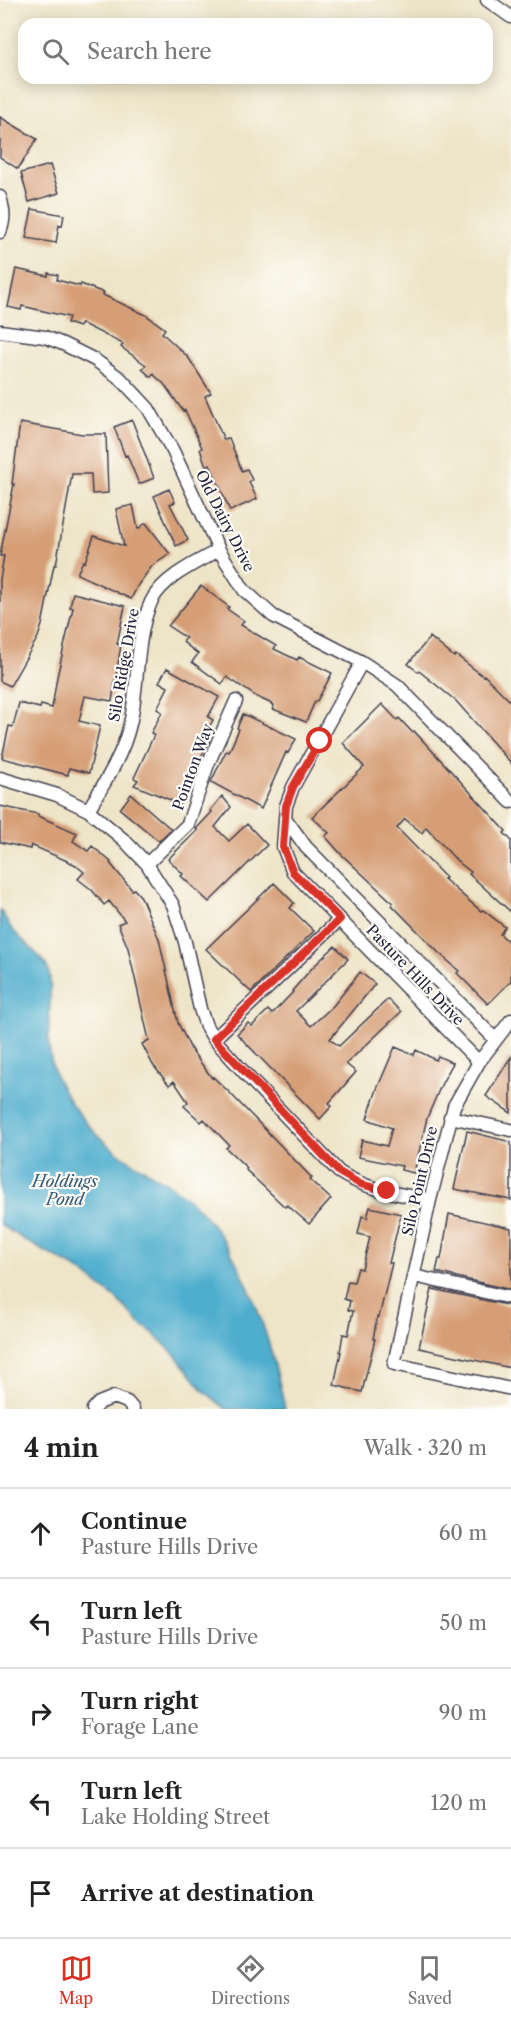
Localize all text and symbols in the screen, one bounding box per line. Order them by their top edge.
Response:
search box [18,18,493,84]
icon: search [39,35,72,68]
text: Search here [87,38,212,65]
street label: Old Dairy Drive [192,467,259,575]
street label: Silo Ridge Drive [104,607,143,723]
street label: Pointon Way [168,720,217,813]
route start [306,727,332,753]
street label: Pasture Hills Drive [362,920,468,1029]
street label: Silo Point Drive [398,1124,441,1238]
water label: Holdings Pond [30,1171,98,1209]
route end [373,1177,399,1203]
text: 4 min [24,1432,99,1464]
text: Walk · 320 m [364,1436,487,1460]
text: Continue [81,1508,187,1535]
icon: ahead [24,1517,57,1550]
text: 60 m [439,1521,487,1545]
text: Pasture Hills Drive [81,1535,258,1559]
text: Turn left [81,1598,182,1625]
icon: left [24,1607,57,1640]
text: 50 m [440,1611,487,1635]
text: Pasture Hills Drive [81,1625,258,1649]
text: Turn right [81,1688,199,1715]
icon: right [24,1697,57,1730]
text: 90 m [439,1701,487,1725]
text: Forage Lane [81,1715,199,1739]
text: Turn left [81,1778,182,1805]
icon: left [24,1787,57,1820]
text: 120 m [430,1791,487,1815]
text: Lake Holding Street [81,1805,270,1829]
icon: arrive [24,1877,57,1910]
text: Arrive at destination [81,1880,314,1907]
tab: Map [59,1952,93,2008]
tab: Directions [211,1952,290,2008]
tab: Saved [408,1952,452,2008]

